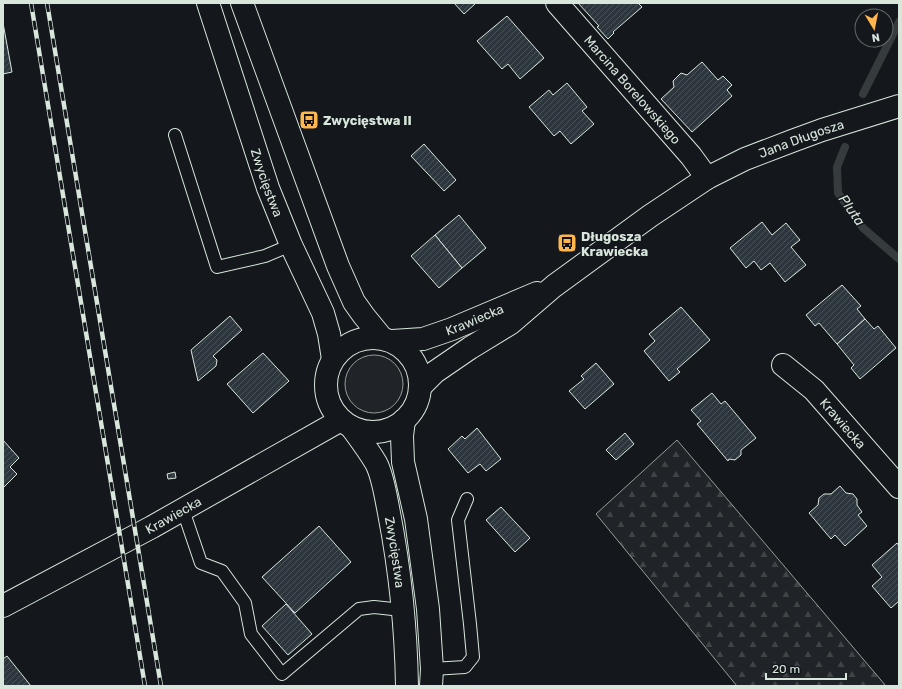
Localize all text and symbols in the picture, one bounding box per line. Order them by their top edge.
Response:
north arrow [854,8,894,48]
text: N [871,30,881,44]
street label: Marcina Borelowskiego [581,33,684,147]
bus stop icon: Zwycięstwa II [298,109,320,131]
place label: Zwycięstwa II [323,113,412,129]
street label: Jana Długosza [756,117,846,161]
street label: Zwycięstwa [248,147,286,219]
water label: Pluta [835,191,868,229]
place label: Długosza Krawiecka [581,229,648,259]
bus stop icon: Długosza Krawiecka [556,232,578,254]
street label: Krawiecka [444,301,506,339]
street label: Krawiecka [817,395,869,452]
street label: Krawiecka [143,494,204,537]
street label: Zwycięstwa [382,516,407,589]
scale bar [766,655,846,681]
text: 20 m [772,662,800,676]

